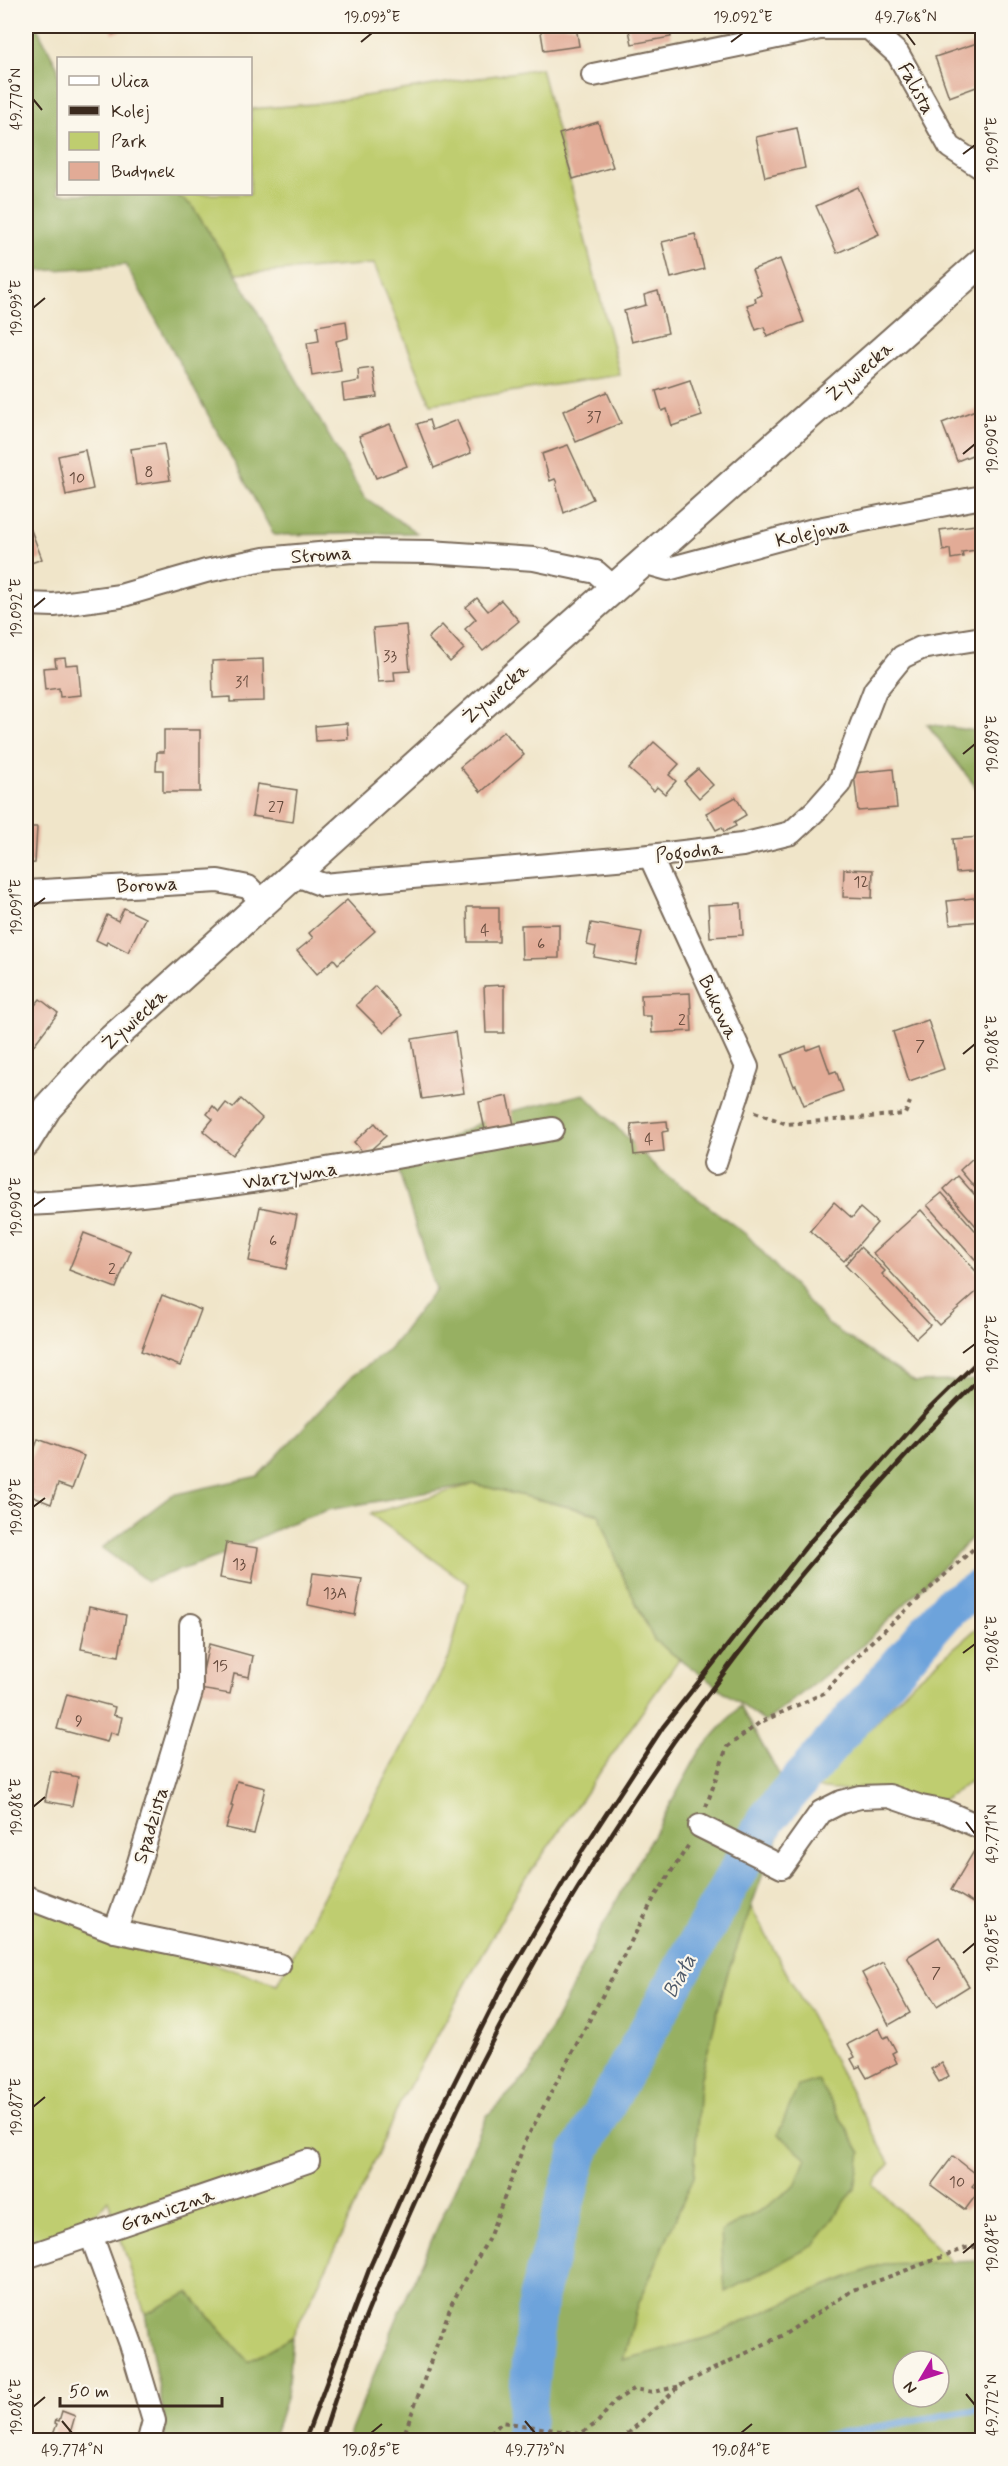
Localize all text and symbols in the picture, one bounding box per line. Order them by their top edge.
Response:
text: 19.093°E [344,8,400,28]
text: 19.092°E [713,8,773,28]
text: 49.768°N [875,8,937,28]
legend [57,57,252,195]
street label: Falista [890,58,941,120]
text: 49.770°N [7,68,27,130]
text: Ulica [111,70,150,94]
text: Kolej [111,100,149,124]
text: 19.091°E [983,117,1003,173]
text: Park [111,130,147,154]
text: Budynek [111,160,175,184]
text: 19.093°E [7,280,27,336]
street label: Żywiecka [821,335,900,409]
house number: 37 [586,407,602,428]
text: 19.090°E [983,414,1003,474]
house number: 8 [144,462,154,483]
house number: 10 [69,468,85,489]
street label: Kolejowa [773,512,852,555]
street label: Stroma [290,540,352,571]
text: 19.092°E [7,578,27,638]
house number: 33 [383,646,397,667]
street label: Żywiecka [457,656,536,731]
house number: 31 [235,672,249,693]
text: 19.089°E [983,715,1003,773]
house number: 27 [268,797,284,818]
street label: Pogodna [654,835,726,872]
street label: Borowa [116,870,178,901]
house number: 12 [853,872,869,893]
text: 19.091°E [7,879,27,935]
house number: 4 [480,920,490,941]
house number: 6 [537,934,545,955]
street label: Bukowa [691,971,745,1045]
street label: Żywiecka [96,982,175,1058]
house number: 2 [678,1010,686,1031]
text: 19.088°E [983,1015,1003,1073]
house number: 7 [915,1036,925,1057]
house number: 4 [644,1129,654,1150]
street label: Warzywna [241,1156,339,1197]
text: 19.090°E [7,1177,27,1237]
house number: 6 [269,1231,277,1252]
house number: 2 [108,1259,116,1280]
text: 19.087°E [983,1315,1003,1373]
text: 19.089°E [7,1478,27,1536]
house number: 13 [232,1554,246,1575]
house number: 13A [323,1583,347,1604]
text: 19.086°E [983,1615,1003,1672]
house number: 15 [212,1656,228,1677]
house number: 9 [75,1711,83,1732]
text: 19.088°E [7,1778,27,1836]
street label: Spadzista [127,1784,176,1867]
text: 49.771°N [983,1805,1003,1863]
text: 19.085°E [983,1914,1003,1972]
water label: Biała [656,1949,703,2003]
house number: 7 [931,1963,941,1984]
text: 19.087°E [7,2078,27,2136]
house number: 10 [949,2172,965,2193]
street label: Graniczna [117,2181,219,2239]
text: 19.084°E [983,2214,1003,2272]
north arrow [891,2349,951,2409]
scale bar [60,2370,222,2408]
text: 49.772°N [983,2374,1003,2436]
text: N [899,2377,922,2398]
text: 19.086°E [7,2378,27,2435]
text: 50 m [69,2380,109,2404]
text: 49.774°N [41,2441,103,2461]
text: 19.085°E [342,2441,400,2461]
text: 49.773°N [505,2441,565,2461]
text: 19.084°E [712,2441,770,2461]

